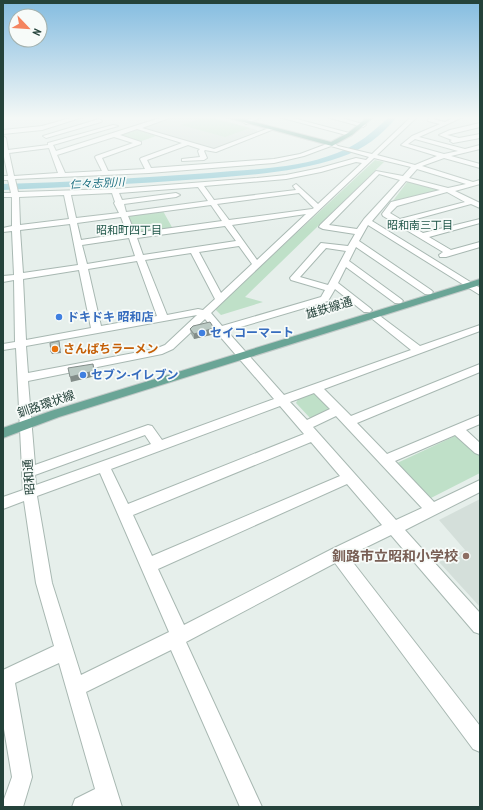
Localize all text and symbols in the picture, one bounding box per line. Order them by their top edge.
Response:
north arrow [8,8,48,48]
text: N [29,27,45,38]
water label: 仁々志別川 [69,175,126,191]
district label: 昭和南三丁目 [387,218,453,232]
district label: 昭和町四丁目 [96,223,162,237]
street label: 雄鉄線通 [304,293,354,322]
place label: ドキドキ 昭和店 [67,309,153,324]
marker: ドキドキ 昭和店 [54,312,64,322]
place label: セイコーマート [210,325,294,340]
marker: セイコーマート [197,328,207,338]
place label: さんぱちラーメン [63,341,159,356]
marker: さんぱちラーメン [50,344,60,354]
place label: セブン-イレブン [91,367,179,382]
marker: セブン-イレブン [78,370,88,380]
street label: 釧路環状線 [15,387,77,420]
street label: 昭和通 [20,459,37,496]
place label: 釧路市立昭和小学校 [332,547,458,565]
marker: 釧路市立昭和小学校 [461,551,471,561]

